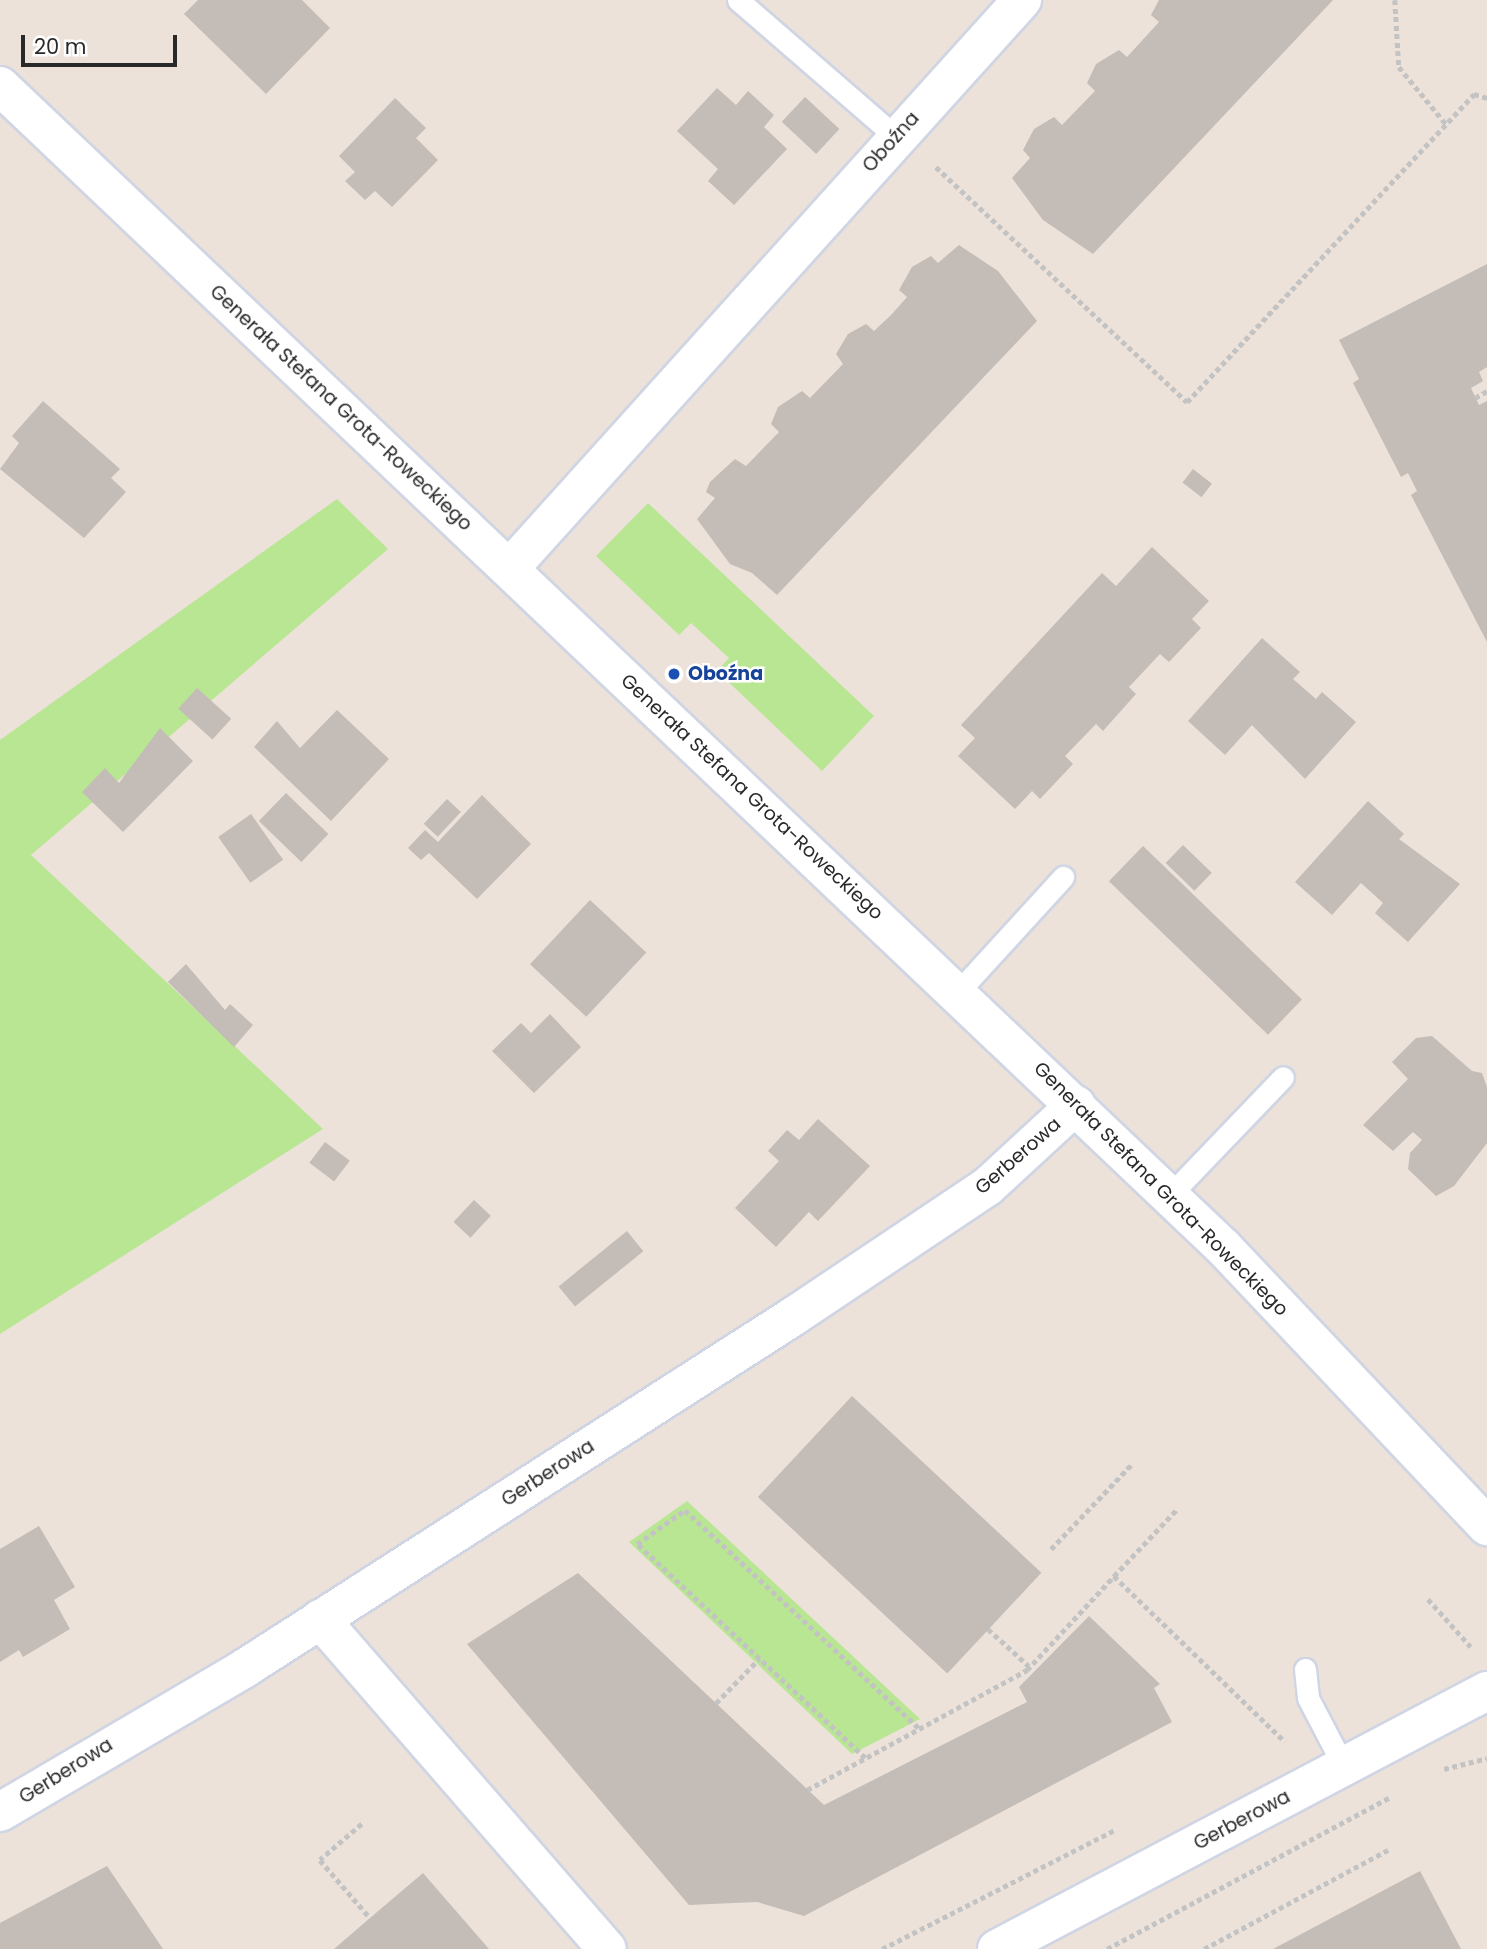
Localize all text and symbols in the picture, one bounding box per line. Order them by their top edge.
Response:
scale bar [24,21,180,65]
text: 20 m [34,32,87,61]
street label: Oboźna [858,107,924,177]
street label: Generała Stefana Grota-Roweckiego [205,280,477,536]
place label: Oboźna [688,663,763,685]
marker: Oboźna [666,666,682,682]
street label: Generała Stefana Grota-Roweckiego [616,669,888,925]
street label: Generała Stefana Grota-Roweckiego [1029,1057,1293,1321]
street label: Gerberowa [971,1113,1065,1199]
street label: Gerberowa [497,1435,599,1511]
street label: Gerberowa [15,1733,117,1809]
street label: Gerberowa [1190,1785,1294,1855]

